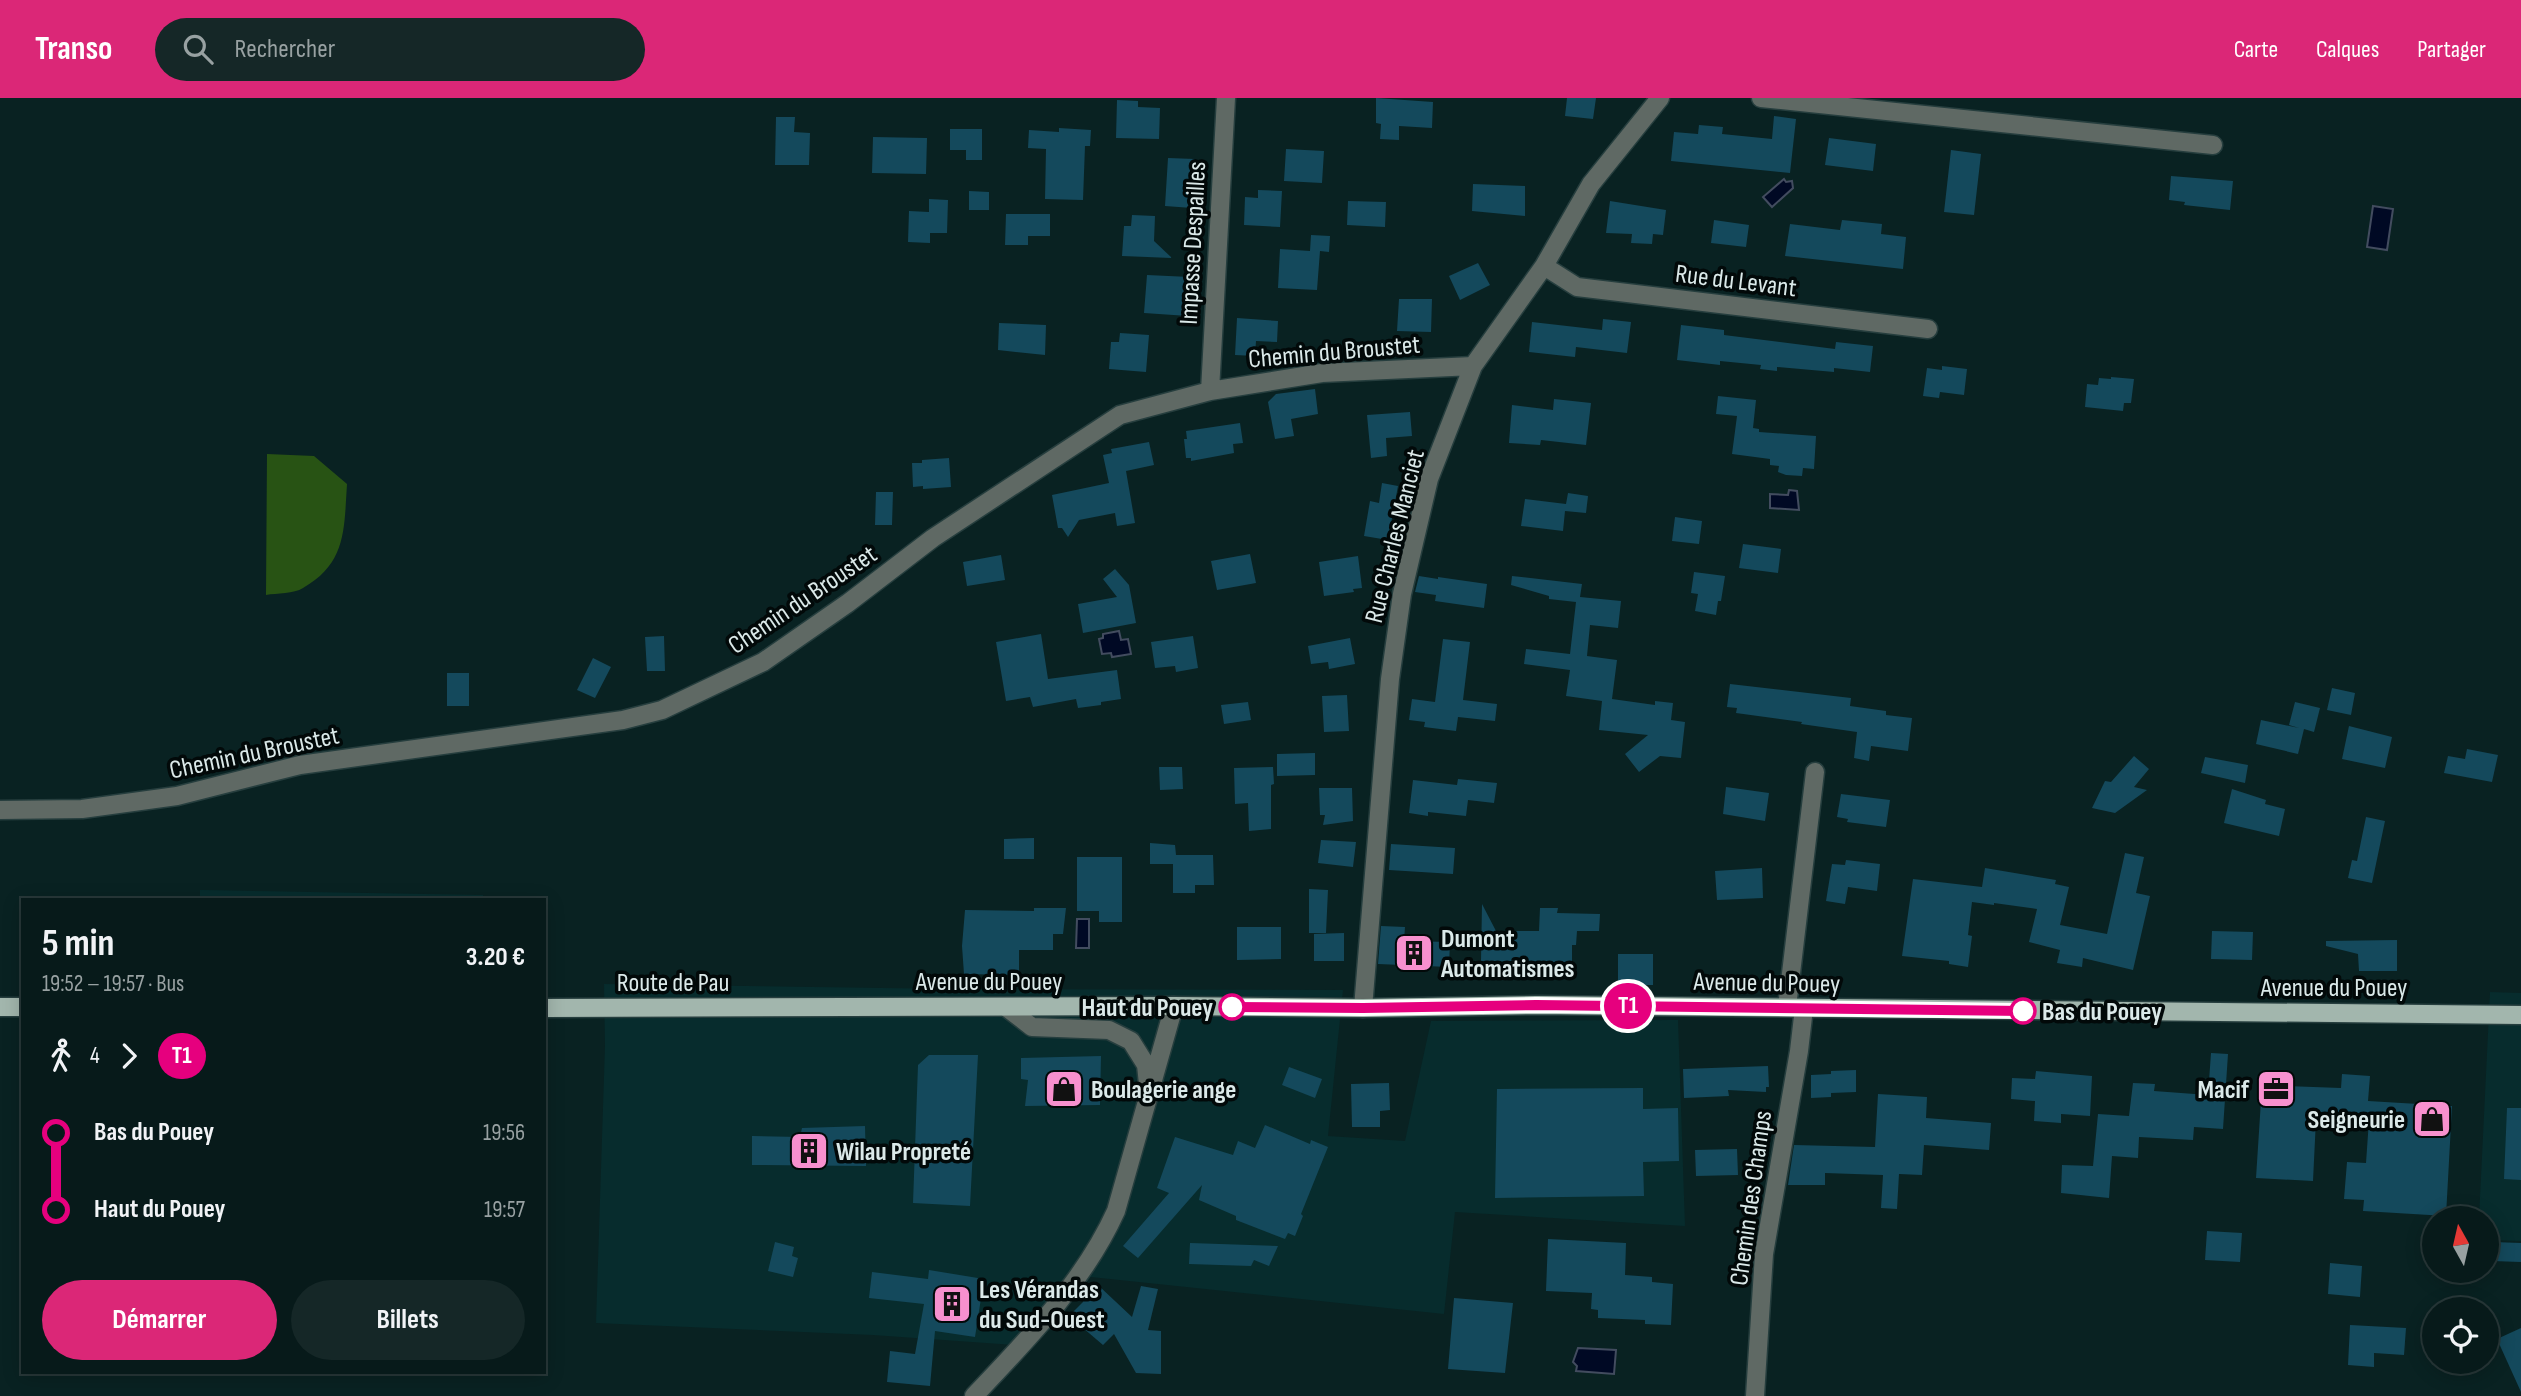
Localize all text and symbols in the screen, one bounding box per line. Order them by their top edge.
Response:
search box [155,18,645,81]
text: Transo [35,29,113,69]
icon: search [179,30,217,68]
text: Rechercher [235,34,335,65]
text: Carte [2234,35,2278,64]
text: Calques [2316,35,2379,64]
text: Partager [2417,35,2486,64]
street label: Impasse Despailles [1174,161,1213,325]
street label: Rue du Levant [1673,259,1798,304]
street label: Chemin du Broustet [1247,330,1421,375]
street label: Rue Charles Manciet [1359,446,1432,626]
street label: Chemin du Broustet [723,539,883,661]
street label: Chemin du Broustet [167,720,342,787]
text: 5 min [42,921,114,966]
place label: Dumont Automatismes [1440,924,1575,985]
building icon: Dumont Automatismes [1393,932,1435,974]
text: 3.20 € [466,942,525,973]
street label: Avenue du Pouey [915,967,1062,998]
street label: Avenue du Pouey [1692,967,1840,1000]
street label: Route de Pau [617,968,729,999]
text: 19:52 – 19:57 · Bus [42,970,184,998]
street label: Avenue du Pouey [2260,973,2407,1004]
line badge: T1 [1596,983,1660,1029]
text: T1 [1618,991,1638,1020]
place label: Haut du Pouey [1082,993,1213,1024]
marker: Haut du Pouey [1219,994,1245,1020]
place label: Bas du Pouey [2042,997,2162,1028]
marker: Bas du Pouey [2010,998,2036,1024]
icon: walk [42,1037,80,1075]
icon: forward [110,1037,148,1075]
text: T1 [172,1041,192,1070]
text: 4 [90,1042,100,1070]
shop icon: Boulagerie ange [1043,1068,1085,1110]
office icon: Macif [2255,1068,2297,1110]
place label: Boulagerie ange [1091,1075,1236,1106]
place label: Macif [2198,1075,2250,1106]
shop icon: Seigneurie [2411,1098,2453,1140]
place label: Seigneurie [2307,1105,2405,1136]
street label: Chemin des Champs [1724,1109,1779,1288]
text: Bas du Pouey [94,1117,214,1148]
text: 19:56 [483,1119,525,1147]
building icon: Wilau Propreté [788,1130,830,1172]
place label: Wilau Propreté [836,1137,971,1168]
text: Haut du Pouey [94,1194,225,1225]
text: 19:57 [484,1196,525,1224]
north arrow [2422,1206,2499,1283]
map controls [2422,1206,2499,1374]
place label: Les Vérandas du Sud-Ouest [979,1275,1105,1336]
button: Démarrer [42,1280,277,1360]
button: Billets [291,1280,525,1360]
building icon: Les Vérandas du Sud-Ouest [931,1283,973,1325]
button: locate [2422,1297,2499,1374]

